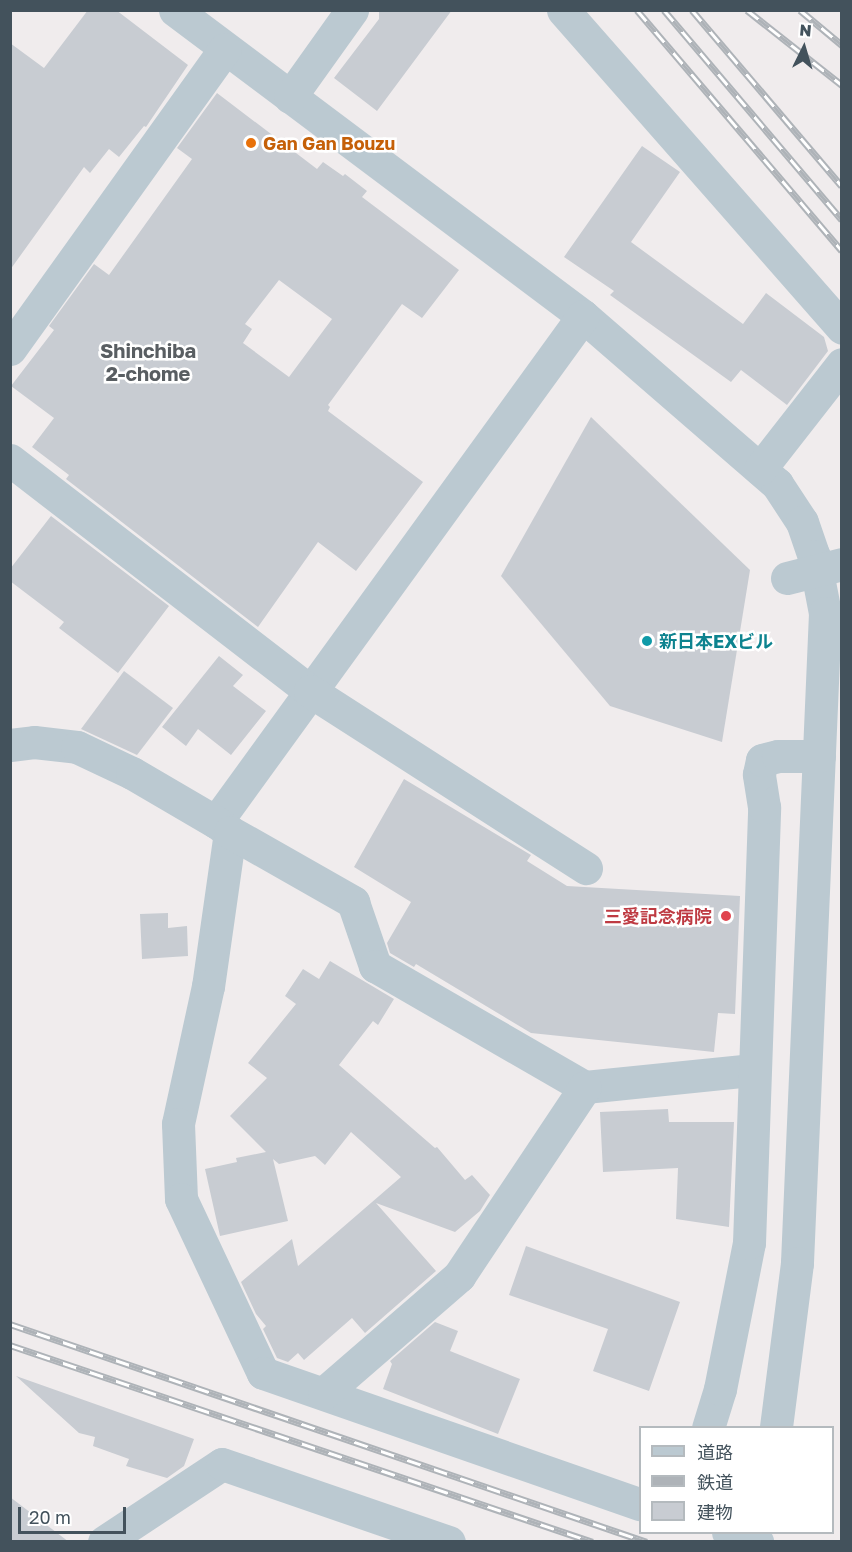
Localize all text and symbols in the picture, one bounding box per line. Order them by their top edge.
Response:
north arrow [774,18,834,78]
text: N [799,20,812,41]
place label: Gan Gan Bouzu [263,132,395,154]
marker: Gan Gan Bouzu [244,136,258,150]
district label: Shinchiba 2-chome [100,339,196,386]
place label: 新日本EXビル [659,630,773,652]
marker: 新日本EXビル [640,634,654,648]
place label: 三愛記念病院 [604,905,712,927]
marker: 三愛記念病院 [717,907,735,925]
legend [639,1426,834,1534]
text: 道路 [697,1441,733,1463]
text: 鉄道 [697,1471,733,1493]
scale bar [21,1495,129,1533]
text: 建物 [697,1501,733,1523]
text: 20 m [29,1506,71,1528]

